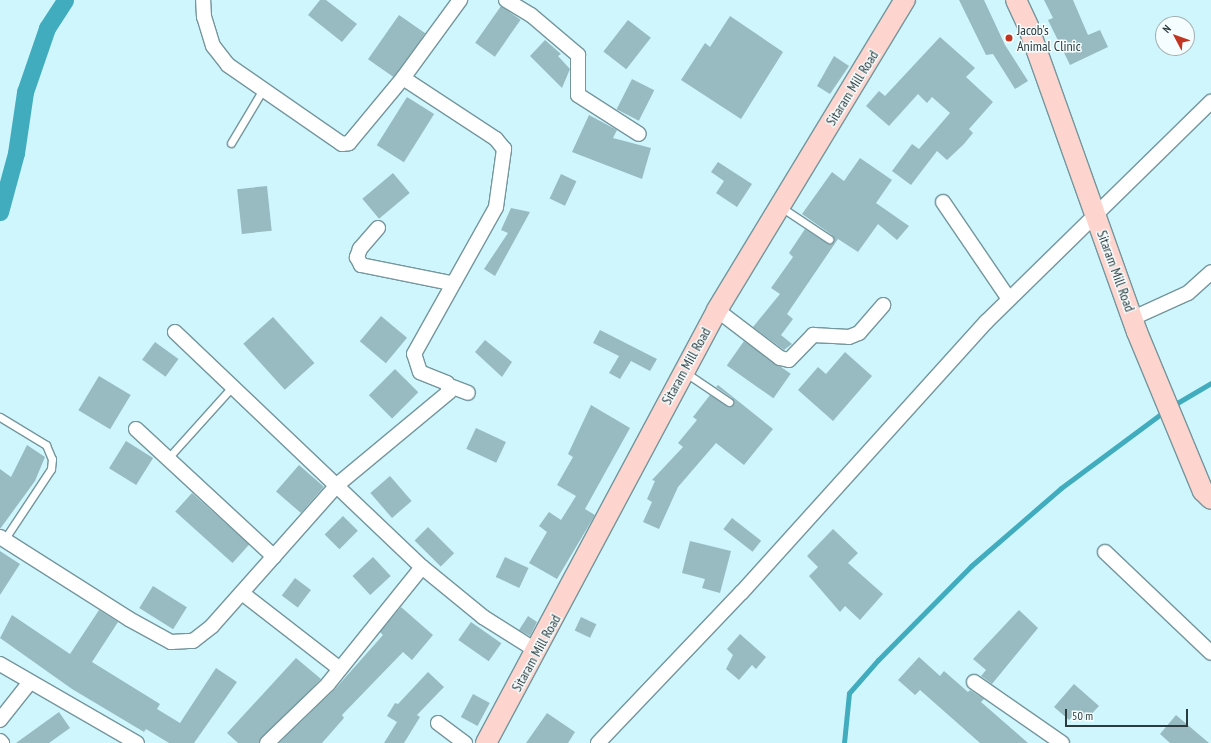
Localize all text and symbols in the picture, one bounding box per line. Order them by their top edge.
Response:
north arrow [1155,16,1195,56]
place label: Jacob's Animal Clinic [1017,22,1081,54]
text: N [1159,22,1174,36]
marker: Jacob's Animal Clinic [1004,33,1014,43]
street label: Sitaram Mill Road [822,47,882,129]
street label: Sitaram Mill Road [1094,228,1138,314]
street label: Sitaram Mill Road [658,325,714,407]
street label: Sitaram Mill Road [508,612,564,694]
scale bar [1067,701,1190,727]
text: 50 m [1072,708,1093,723]

